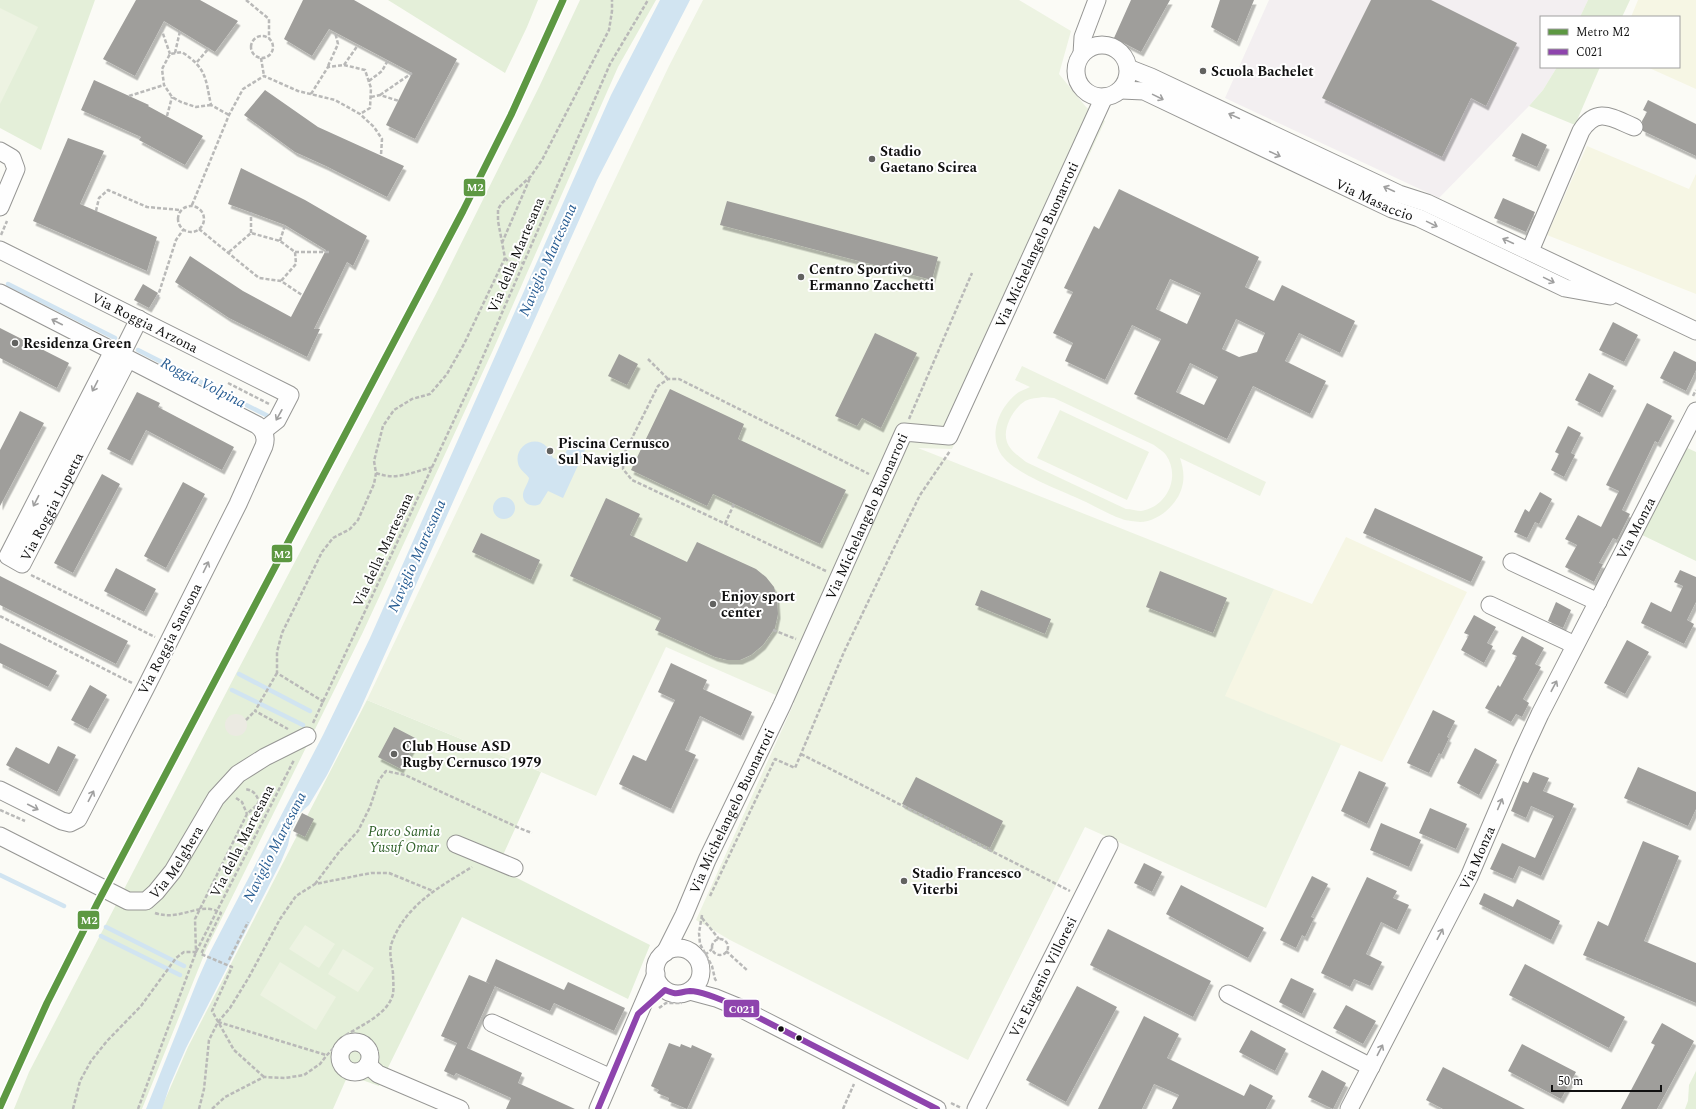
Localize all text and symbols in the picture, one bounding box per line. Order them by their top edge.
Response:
legend [1540,16,1680,68]
text: Metro M2 [1576,23,1629,42]
text: C021 [1576,43,1603,62]
place label: Scuola Bachelet [1211,61,1314,82]
marker: Scuola Bachelet [1198,66,1208,76]
one-way arrow [1152,94,1164,102]
one-way arrow [1228,112,1240,119]
place label: Stadio Gaetano Scirea [880,141,978,178]
one-way arrow [1269,151,1281,158]
marker: Stadio Gaetano Scirea [867,154,877,164]
street label: Via Michelangelo Buonarroti [989,158,1084,331]
street label: Via Masaccio [1332,173,1416,226]
line badge: M2 [463,178,486,197]
text: M2 [466,179,484,196]
one-way arrow [1384,185,1396,192]
street label: Via della Martesana [482,194,550,316]
water label: Naviglio Martesana [513,200,583,320]
one-way arrow [1425,221,1437,228]
one-way arrow [1503,237,1515,244]
place label: Centro Sportivo Ermanno Zacchetti [809,259,935,296]
marker: Centro Sportivo Ermanno Zacchetti [796,272,806,282]
one-way arrow [1543,277,1555,284]
street label: Via Roggia Arzona [88,287,202,358]
one-way arrow [51,318,63,326]
place label: Residenza Green [23,333,132,354]
marker: Residenza Green [10,338,20,348]
water label: Roggia Volpina [156,352,250,415]
one-way arrow [91,379,98,391]
one-way arrow [275,409,283,421]
street label: Via Michelangelo Buonarroti [820,429,913,603]
place label: Piscina Cernusco Sul Naviglio [558,433,670,470]
marker: Piscina Cernusco Sul Naviglio [545,446,555,456]
street label: Via Roggia Lupetta [15,448,89,565]
street label: Via della Martesana [347,489,419,610]
street label: Via Monza [1611,493,1661,563]
one-way arrow [31,495,39,507]
water label: Naviglio Martesana [382,496,452,616]
line badge: M2 [271,544,293,563]
text: M2 [273,546,291,563]
one-way arrow [203,562,210,574]
street label: Via Roggia Sansona [133,579,207,699]
place label: Enjoy sport center [721,586,796,623]
marker: Enjoy sport center [708,599,718,609]
one-way arrow [1551,680,1559,692]
street label: Via Michelangelo Buonarroti [684,725,780,897]
place label: Club House ASD Rugby Cernusco 1979 [402,736,542,773]
marker: Club House ASD Rugby Cernusco 1979 [389,749,399,759]
street label: Via della Martesana [205,781,279,901]
water label: Naviglio Martesana [237,787,313,906]
one-way arrow [88,790,95,802]
one-way arrow [1497,798,1505,810]
one-way arrow [27,804,39,811]
street label: Via Melghera [144,821,208,904]
park label: Parco Samia Yusuf Omar [368,821,440,858]
street label: Via Monza [1454,822,1500,893]
place label: Stadio Francesco Viterbi [912,863,1022,900]
marker: Stadio Francesco Viterbi [899,876,909,886]
line badge: M2 [77,910,100,930]
text: M2 [80,912,98,929]
street label: Vie Eugenio Villoresi [1003,913,1082,1041]
one-way arrow [1436,928,1444,940]
line badge: C021 [723,999,760,1018]
text: C021 [729,1001,755,1018]
unlabelled marker [776,1024,786,1034]
unlabelled marker [794,1033,804,1043]
one-way arrow [1377,1044,1384,1056]
scale bar [1552,1067,1661,1093]
text: 50 m [1558,1072,1583,1091]

